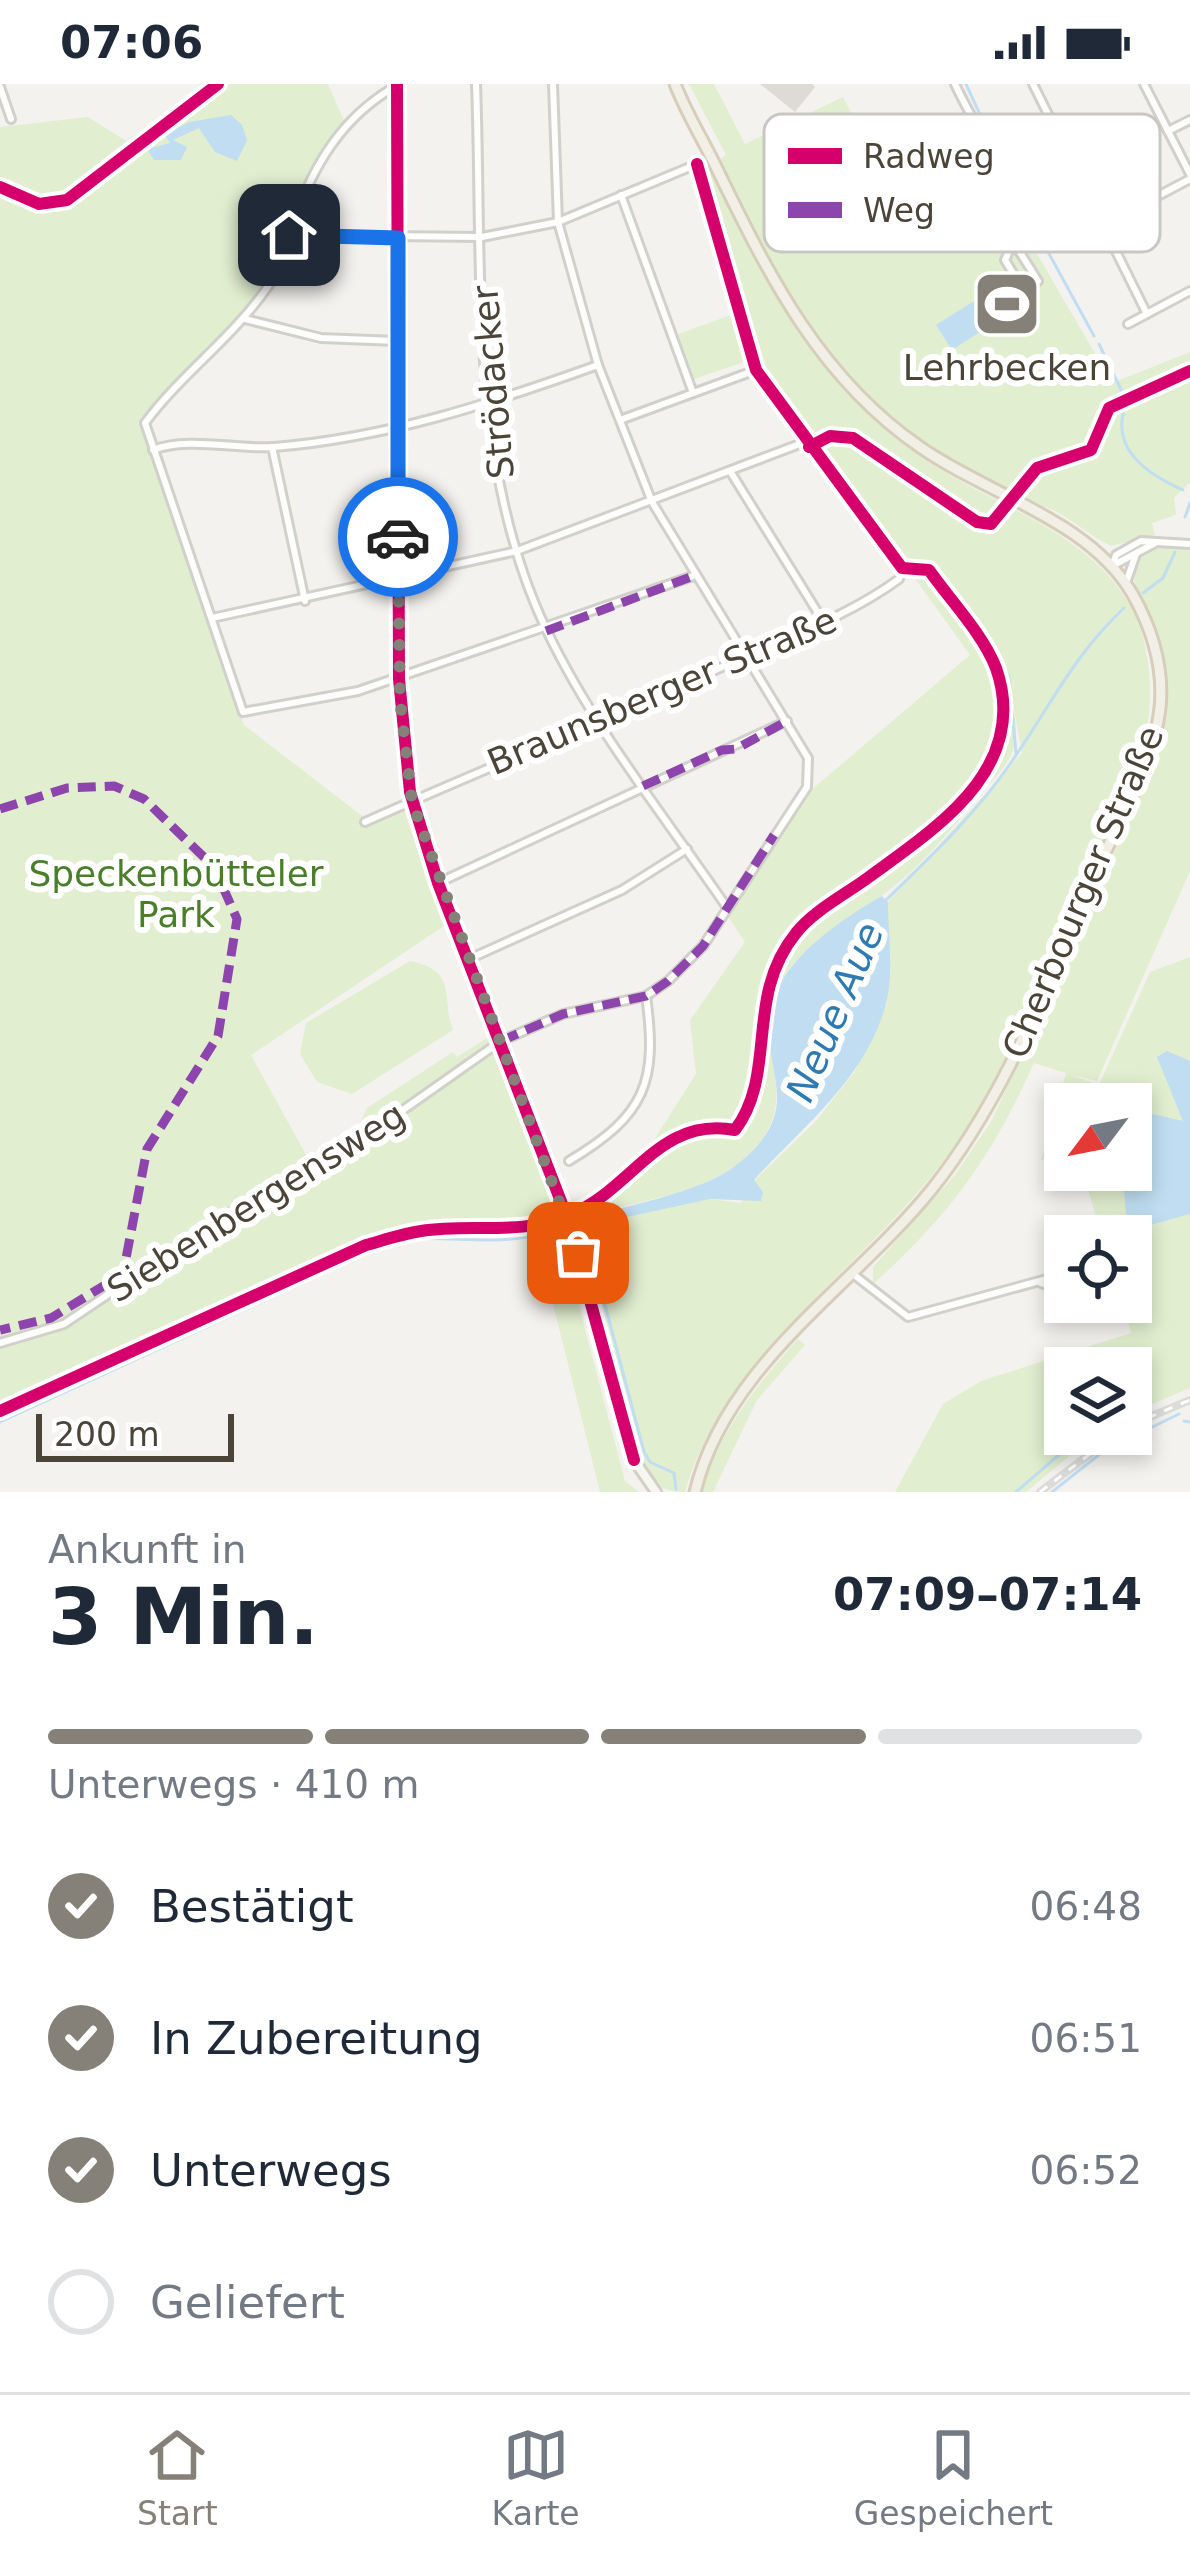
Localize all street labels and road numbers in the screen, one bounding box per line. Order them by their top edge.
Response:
street label: Strödacker [464,283,522,481]
street label: Braunsberger Straße [481,599,843,783]
street label: Cherbourger Straße [994,720,1172,1064]
street label: Siebenbergensweg [100,1094,412,1310]

